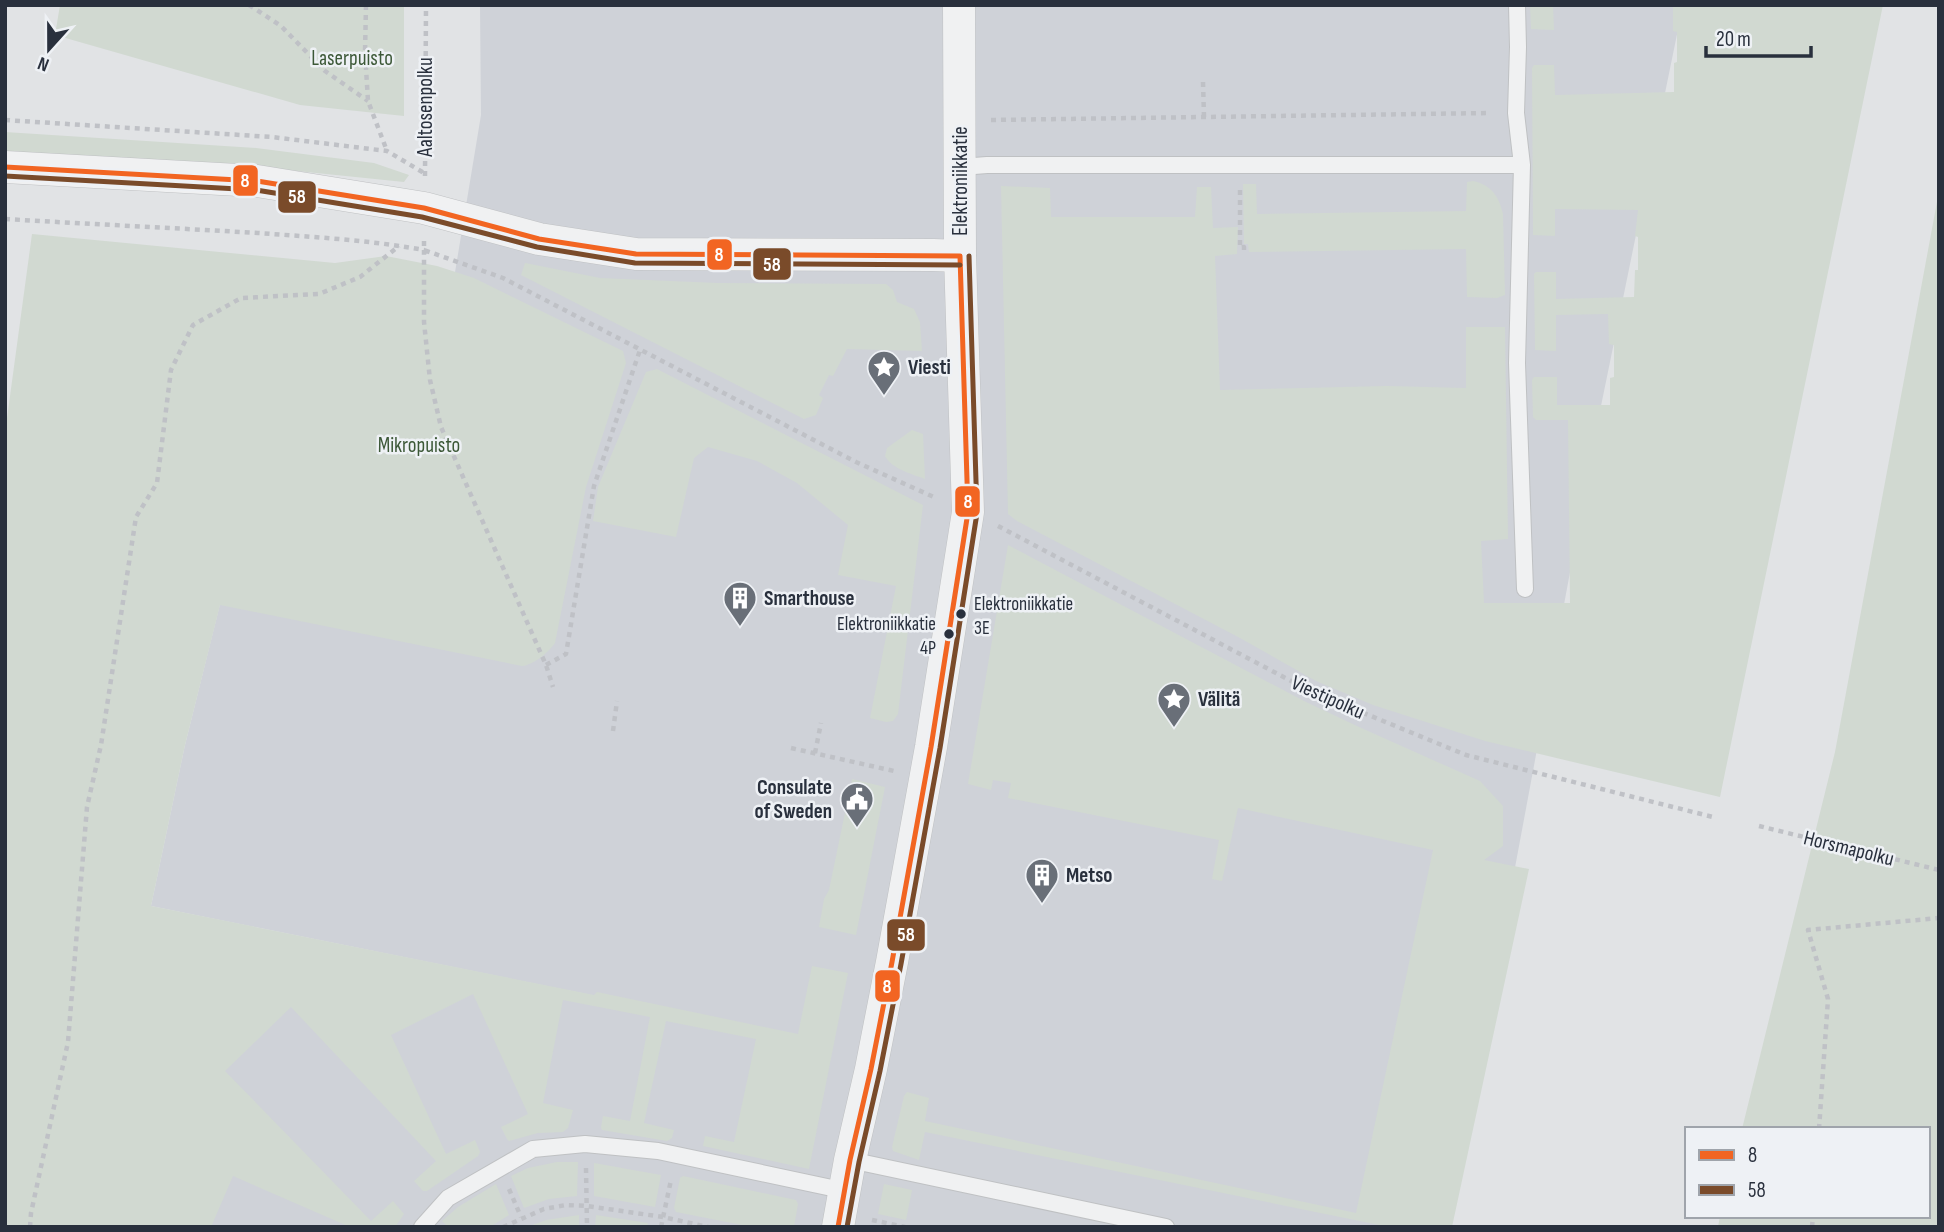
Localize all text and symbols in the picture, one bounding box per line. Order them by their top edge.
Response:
north arrow [14,14,84,84]
scale bar [1706,14,1811,58]
text: 20 m [1716,27,1751,52]
park label: Laserpuisto [311,46,393,71]
text: N [35,51,52,76]
street label: Aaltosenpolku [413,57,438,158]
street label: Elektroniikkatie [948,126,973,236]
line badge: 8 [232,164,259,197]
text: 8 [241,170,250,193]
line badge: 58 [277,180,317,214]
text: 58 [288,186,306,209]
line badge: 8 [706,238,733,271]
text: 8 [715,244,724,267]
line badge: 58 [752,247,792,281]
text: 58 [763,254,781,277]
place icon: Viesti [865,348,903,397]
place label: Viesti [908,355,951,380]
park label: Mikropuisto [378,433,460,458]
line badge: 8 [954,485,981,518]
text: 8 [964,491,973,514]
building icon: Smarthouse [721,579,759,628]
place label: Smarthouse [764,586,855,611]
place label: Elektroniikkatie 3E [974,593,1073,640]
marker: Elektroniikkatie 3E [954,607,968,621]
place label: Elektroniikkatie 4P [837,613,936,660]
marker: Elektroniikkatie 4P [942,627,956,641]
street label: Viestipolku [1287,670,1368,725]
place icon: Välitä [1155,680,1193,729]
place label: Välitä [1198,687,1240,712]
place label: Consulate of Sweden [755,775,832,824]
public building icon: Consulate of Sweden [838,780,876,829]
street label: Horsmapolku [1801,825,1897,872]
building icon: Metso [1023,856,1061,905]
place label: Metso [1066,863,1112,888]
line badge: 58 [886,918,926,952]
text: 58 [897,924,915,947]
line badge: 8 [874,969,901,1003]
text: 8 [883,976,892,999]
legend [1685,1127,1930,1218]
text: 8 [1748,1143,1757,1168]
text: 58 [1748,1178,1766,1203]

